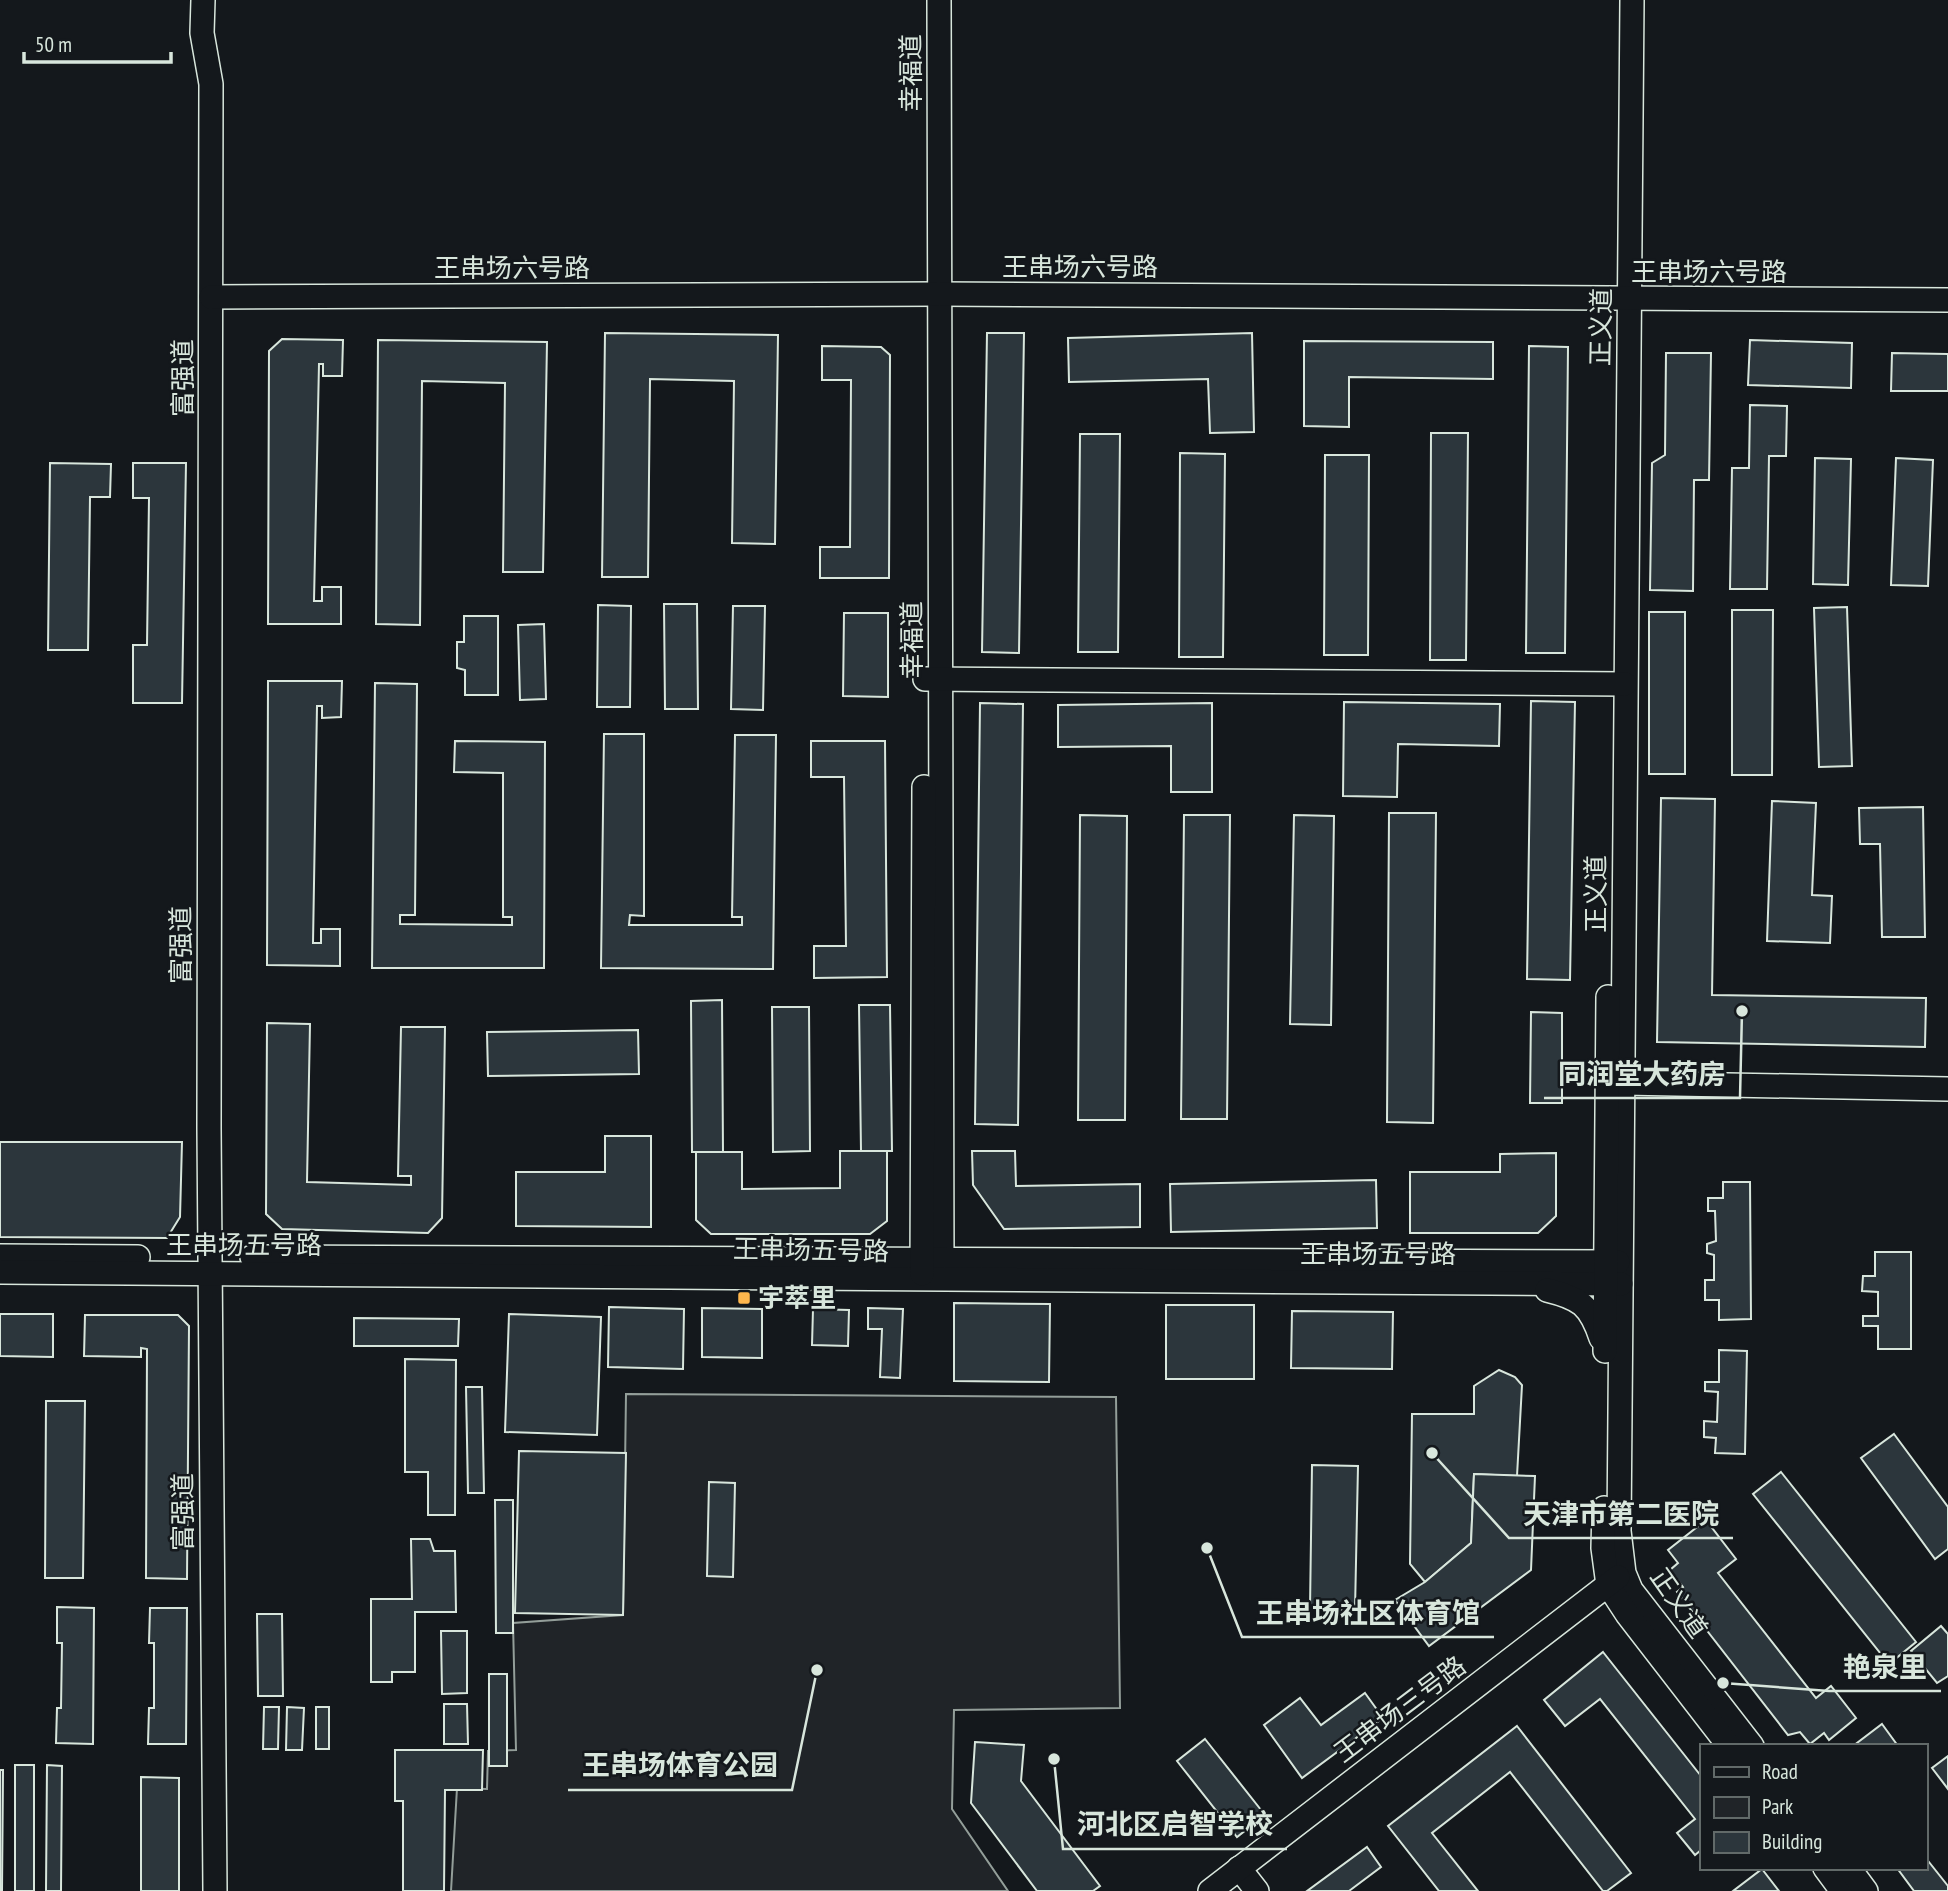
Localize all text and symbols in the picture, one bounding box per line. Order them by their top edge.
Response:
scale bar [24,21,172,65]
text: 50 m [35,31,72,58]
street label: 幸福道 [894,34,927,112]
street label: 王串场六号路 [1002,250,1158,283]
street label: 王串场六号路 [434,251,590,284]
street label: 王串场六号路 [1631,255,1787,288]
street label: 正义道 [1583,288,1618,366]
street label: 富强道 [166,339,199,417]
street label: 幸福道 [895,601,928,679]
street label: 正义道 [1579,855,1612,933]
street label: 富强道 [164,906,197,984]
callout: 同润堂大药房 [1544,1049,1740,1098]
text: 同润堂大药房 [1558,1055,1726,1092]
street label: 王串场五号路 [166,1228,322,1261]
street label: 王串场五号路 [733,1232,889,1267]
street label: 王串场五号路 [1300,1237,1456,1270]
place label: 宇萃里 [758,1281,836,1314]
marker: 宇萃里 [736,1290,752,1306]
street label: 富强道 [166,1473,199,1551]
callout: 天津市第二医院 [1509,1489,1733,1538]
text: 天津市第二医院 [1523,1495,1719,1532]
street label: 正义道 [1644,1561,1715,1644]
callout: 王串场社区体育馆 [1242,1588,1494,1637]
text: 王串场社区体育馆 [1256,1594,1480,1631]
callout: 艳泉里 [1829,1642,1941,1691]
street label: 王串场三号路 [1327,1648,1472,1769]
text: 艳泉里 [1843,1648,1927,1685]
callout: 王串场体育公园 [568,1741,792,1790]
legend [1700,1744,1927,1870]
text: 王串场体育公园 [582,1746,778,1783]
text: Road [1762,1758,1798,1785]
text: Park [1762,1793,1793,1820]
callout: 河北区启智学校 [1063,1800,1287,1849]
text: 河北区启智学校 [1077,1805,1273,1842]
text: Building [1762,1828,1822,1855]

